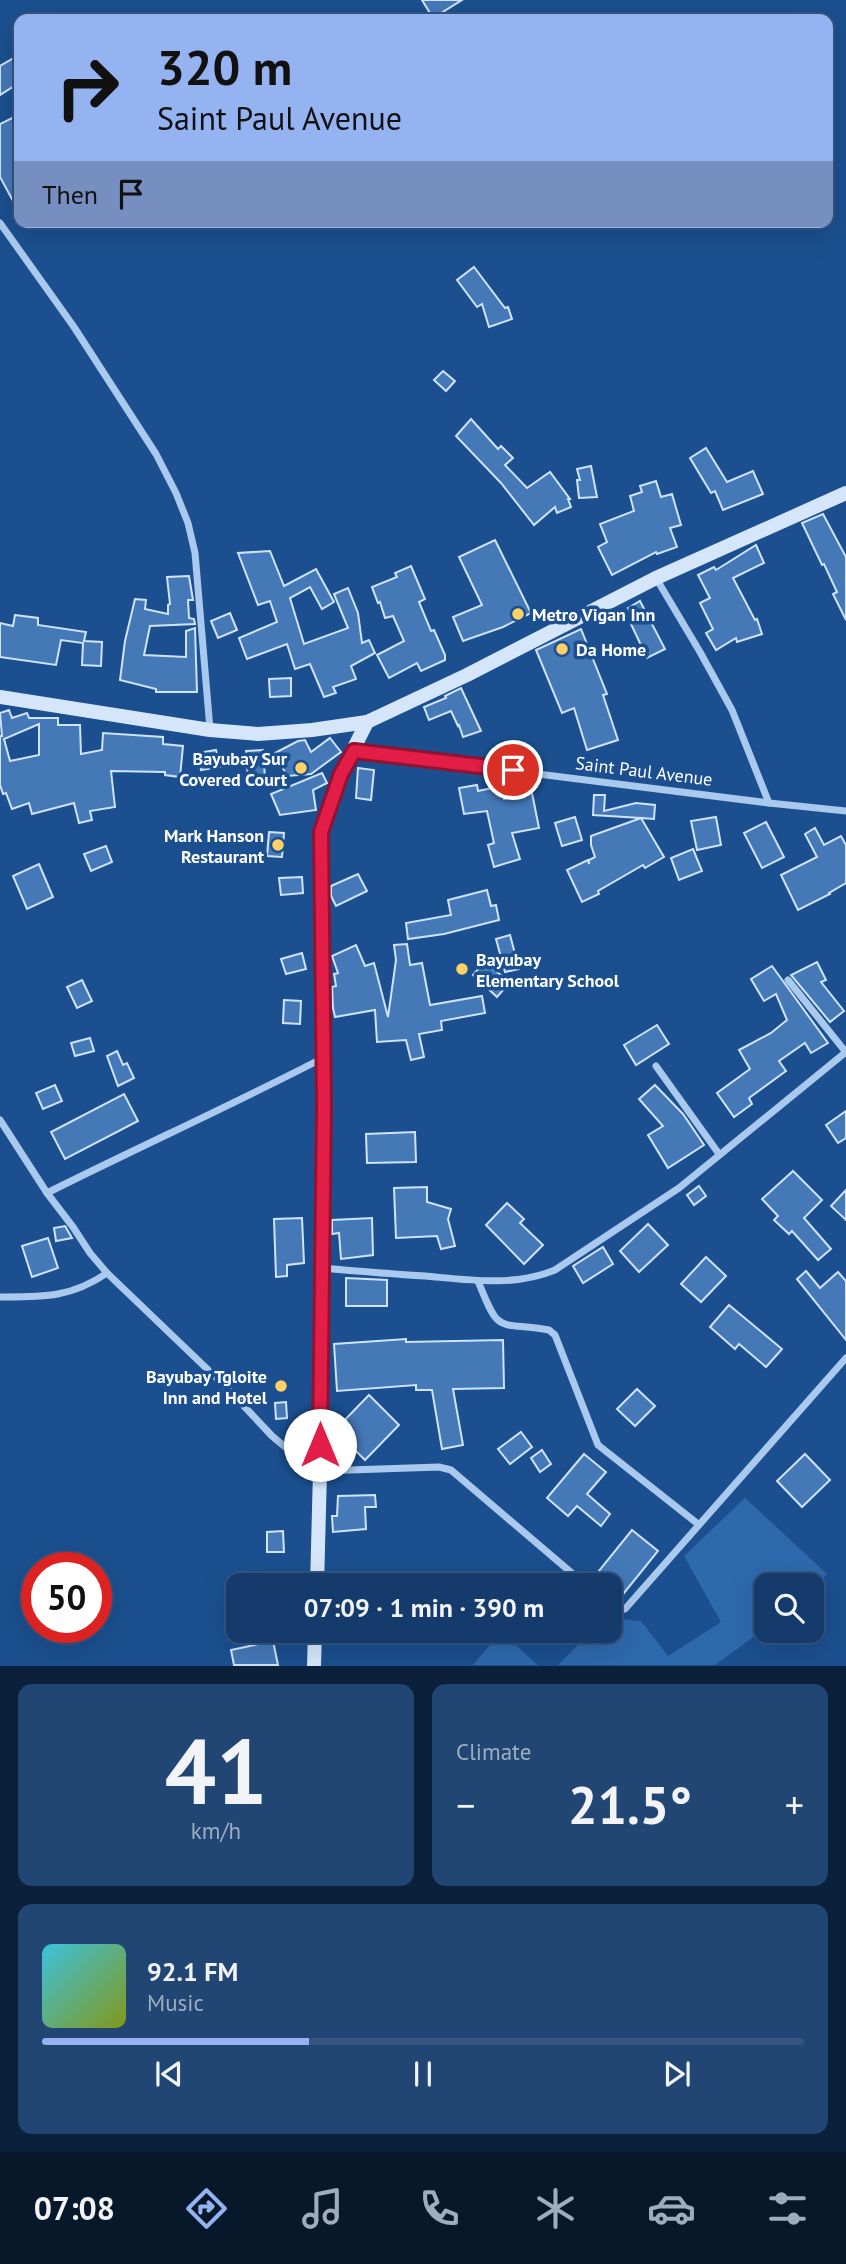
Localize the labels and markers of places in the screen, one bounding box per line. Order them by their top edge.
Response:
place label: Metro Vigan Inn [532,603,655,626]
marker: Metro Vigan Inn [510,606,526,622]
place label: Da Home [576,638,646,661]
marker: Da Home [554,641,570,657]
pin [483,740,543,800]
place label: Bayubay Sur Covered Court [179,747,288,791]
marker: Bayubay Sur Covered Court [293,760,309,776]
place label: Mark Hanson Restaurant [164,824,265,868]
marker: Mark Hanson Restaurant [270,837,286,853]
place label: Bayubay Elementary School [476,948,620,992]
marker: Bayubay Elementary School [454,961,470,977]
place label: Bayubay Tgloite Inn and Hotel [146,1365,268,1409]
marker: Bayubay Tgloite Inn and Hotel [273,1378,289,1394]

